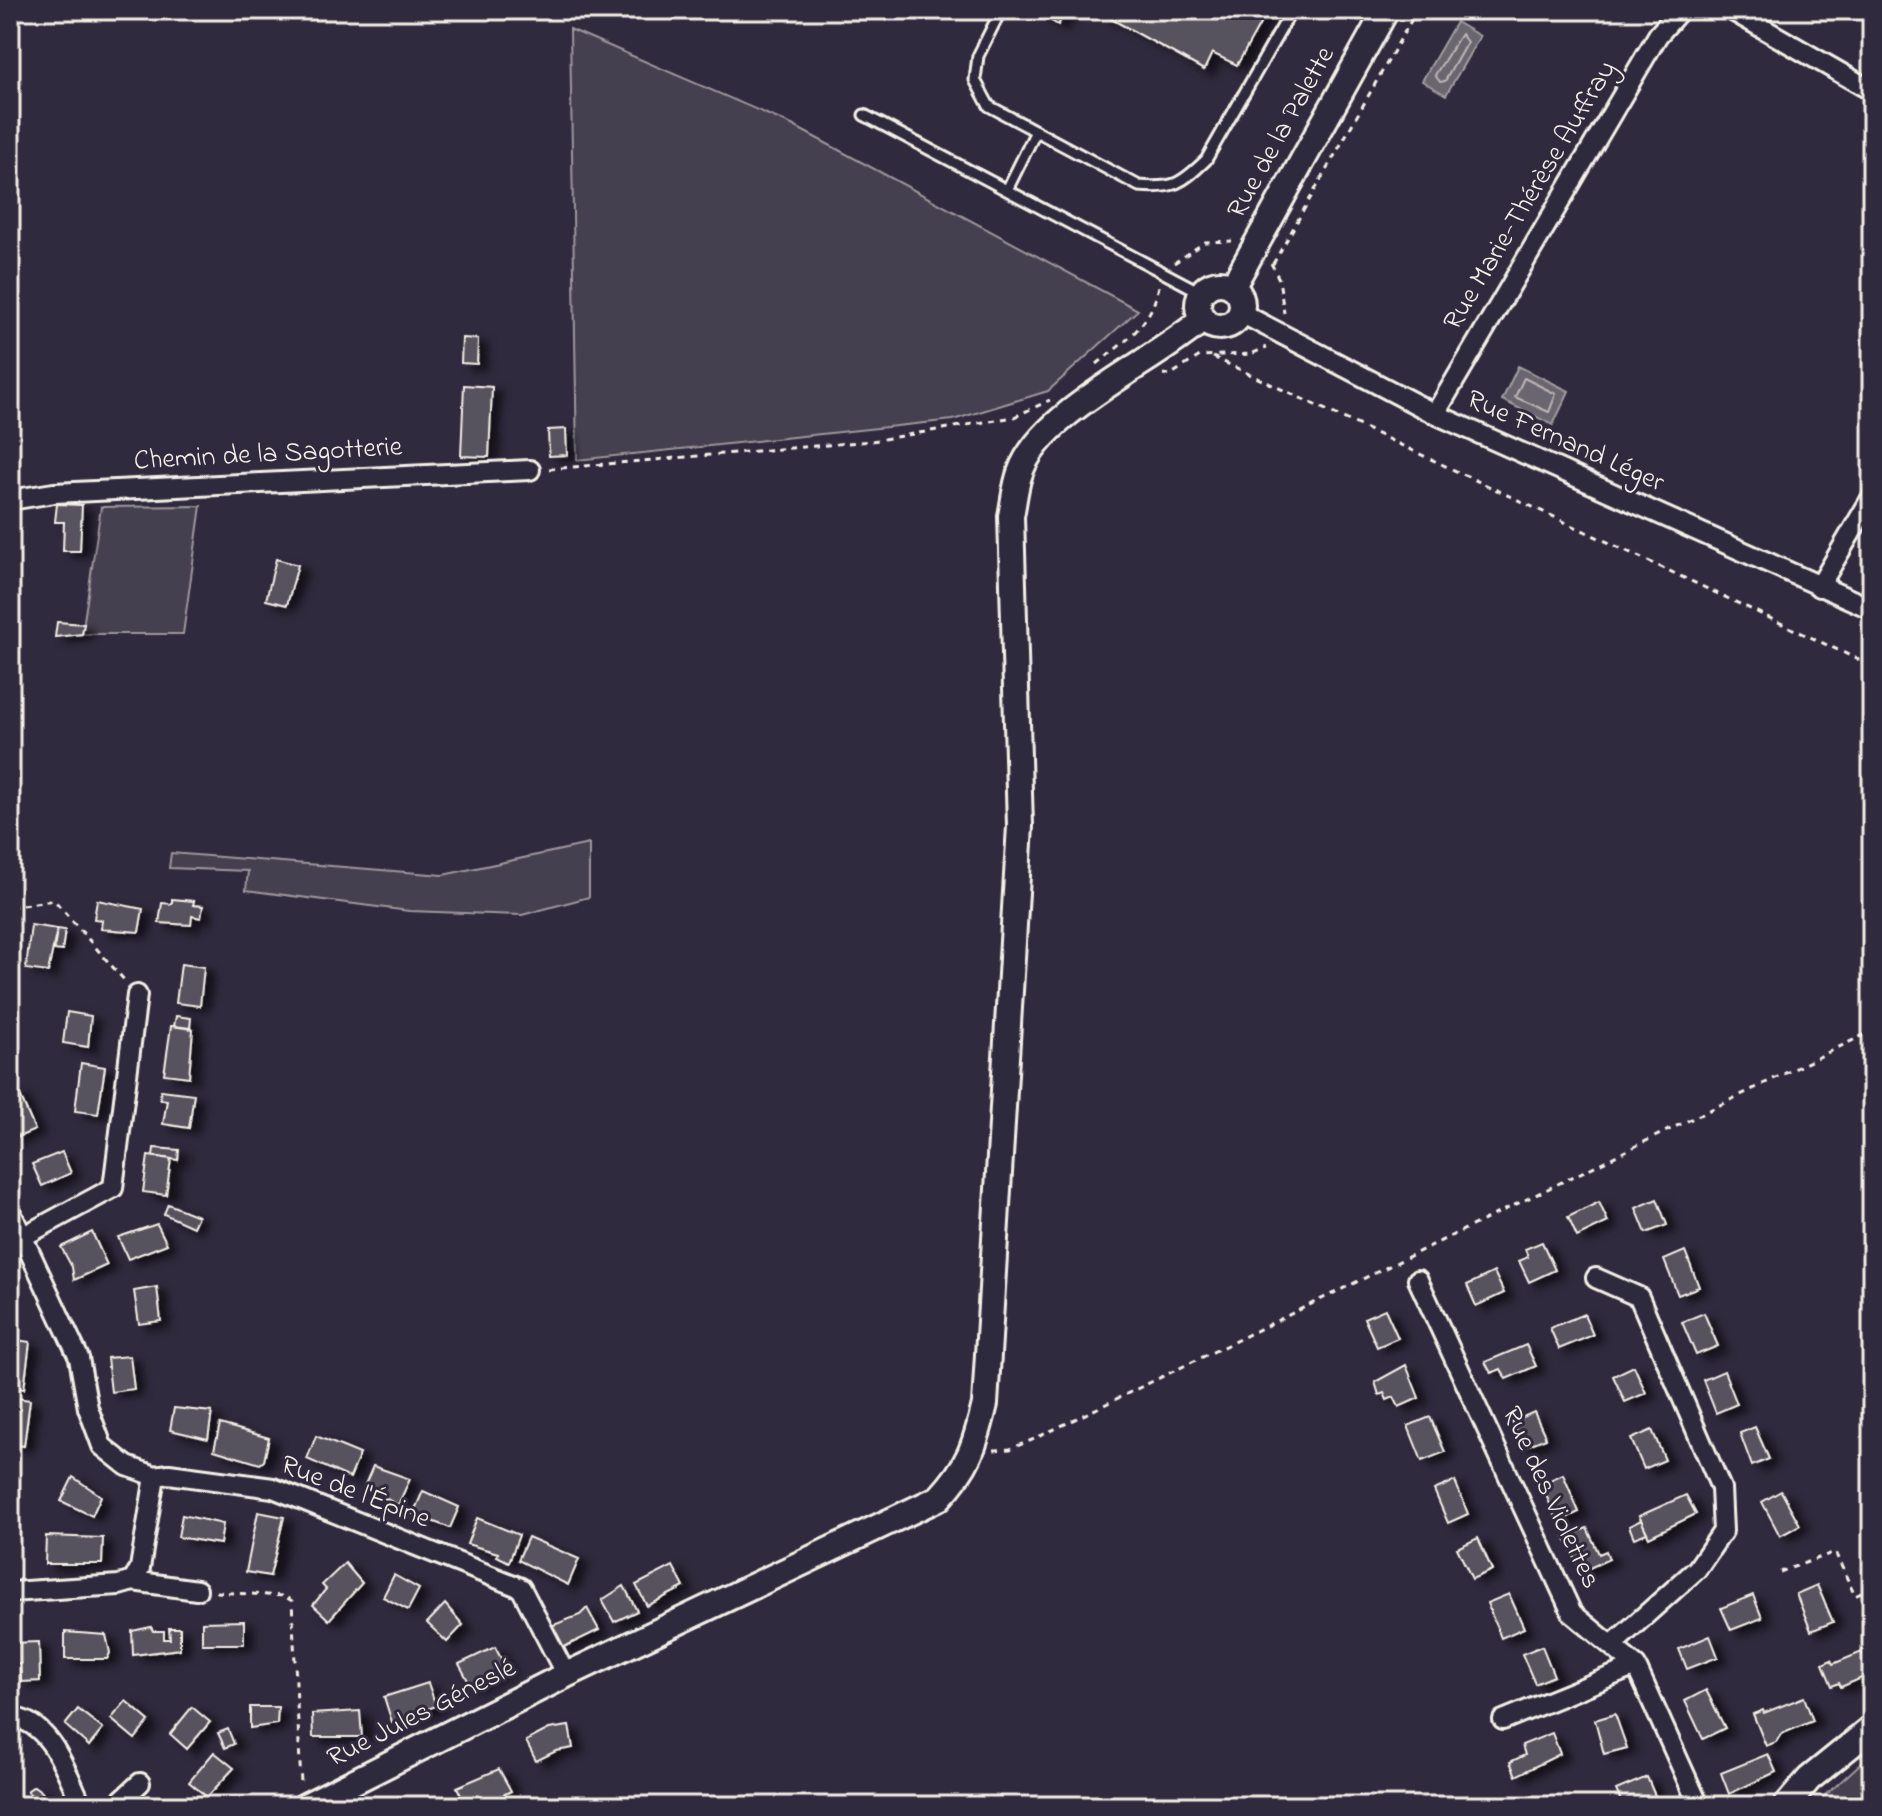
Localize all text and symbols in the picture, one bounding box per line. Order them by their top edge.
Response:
street label: Rue de la Palette [1218,39,1347,227]
street label: Rue Marie-Thérèse Auffray [1434,53,1628,339]
street label: Rue Fernand Léger [1460,380,1671,504]
street label: Chemin de la Sagotterie [133,427,404,483]
street label: Rue des Violettes [1490,1400,1610,1596]
street label: Rue de l'Épine [274,1446,436,1541]
street label: Rue Jules Géneslé [320,1649,524,1779]

